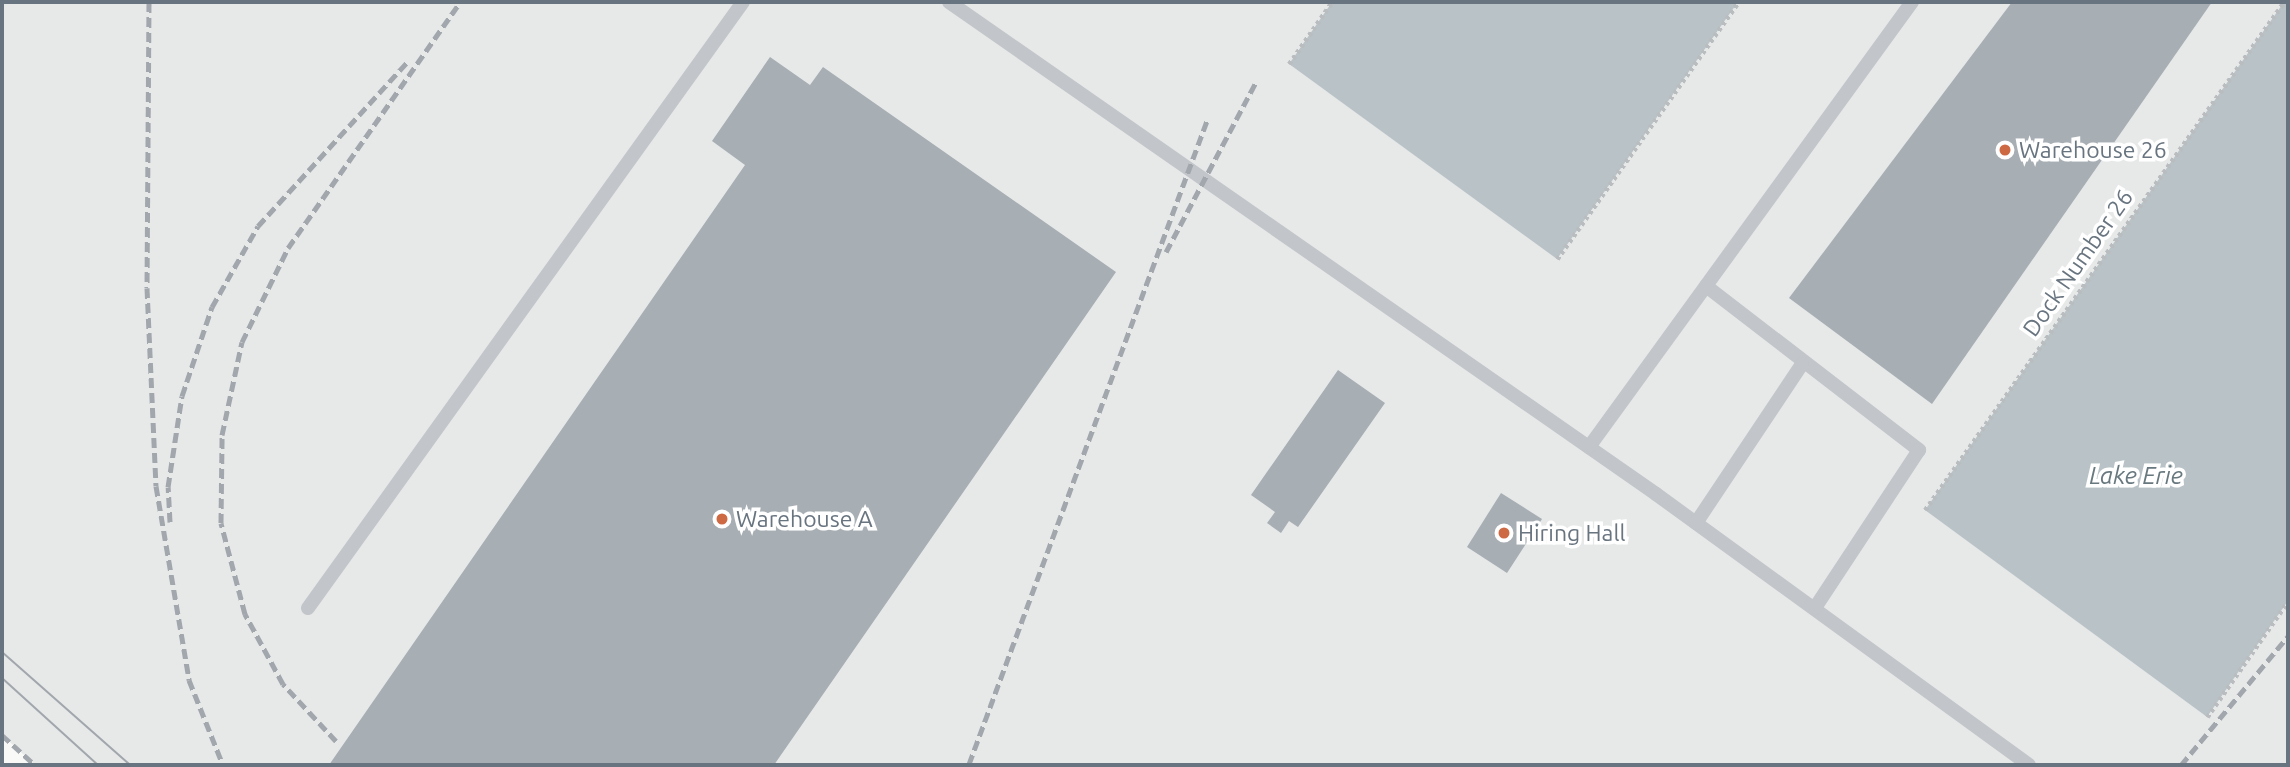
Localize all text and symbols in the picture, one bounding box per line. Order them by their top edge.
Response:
place label: Warehouse 26 [2019,136,2167,164]
marker: Warehouse 26 [1997,142,2013,158]
street label: Dock Number 26 [2017,184,2139,342]
water label: Lake Erie [2089,462,2183,490]
place label: Warehouse A [736,505,873,533]
marker: Warehouse A [714,511,730,527]
place label: Hiring Hall [1518,519,1625,547]
marker: Hiring Hall [1496,525,1512,541]

